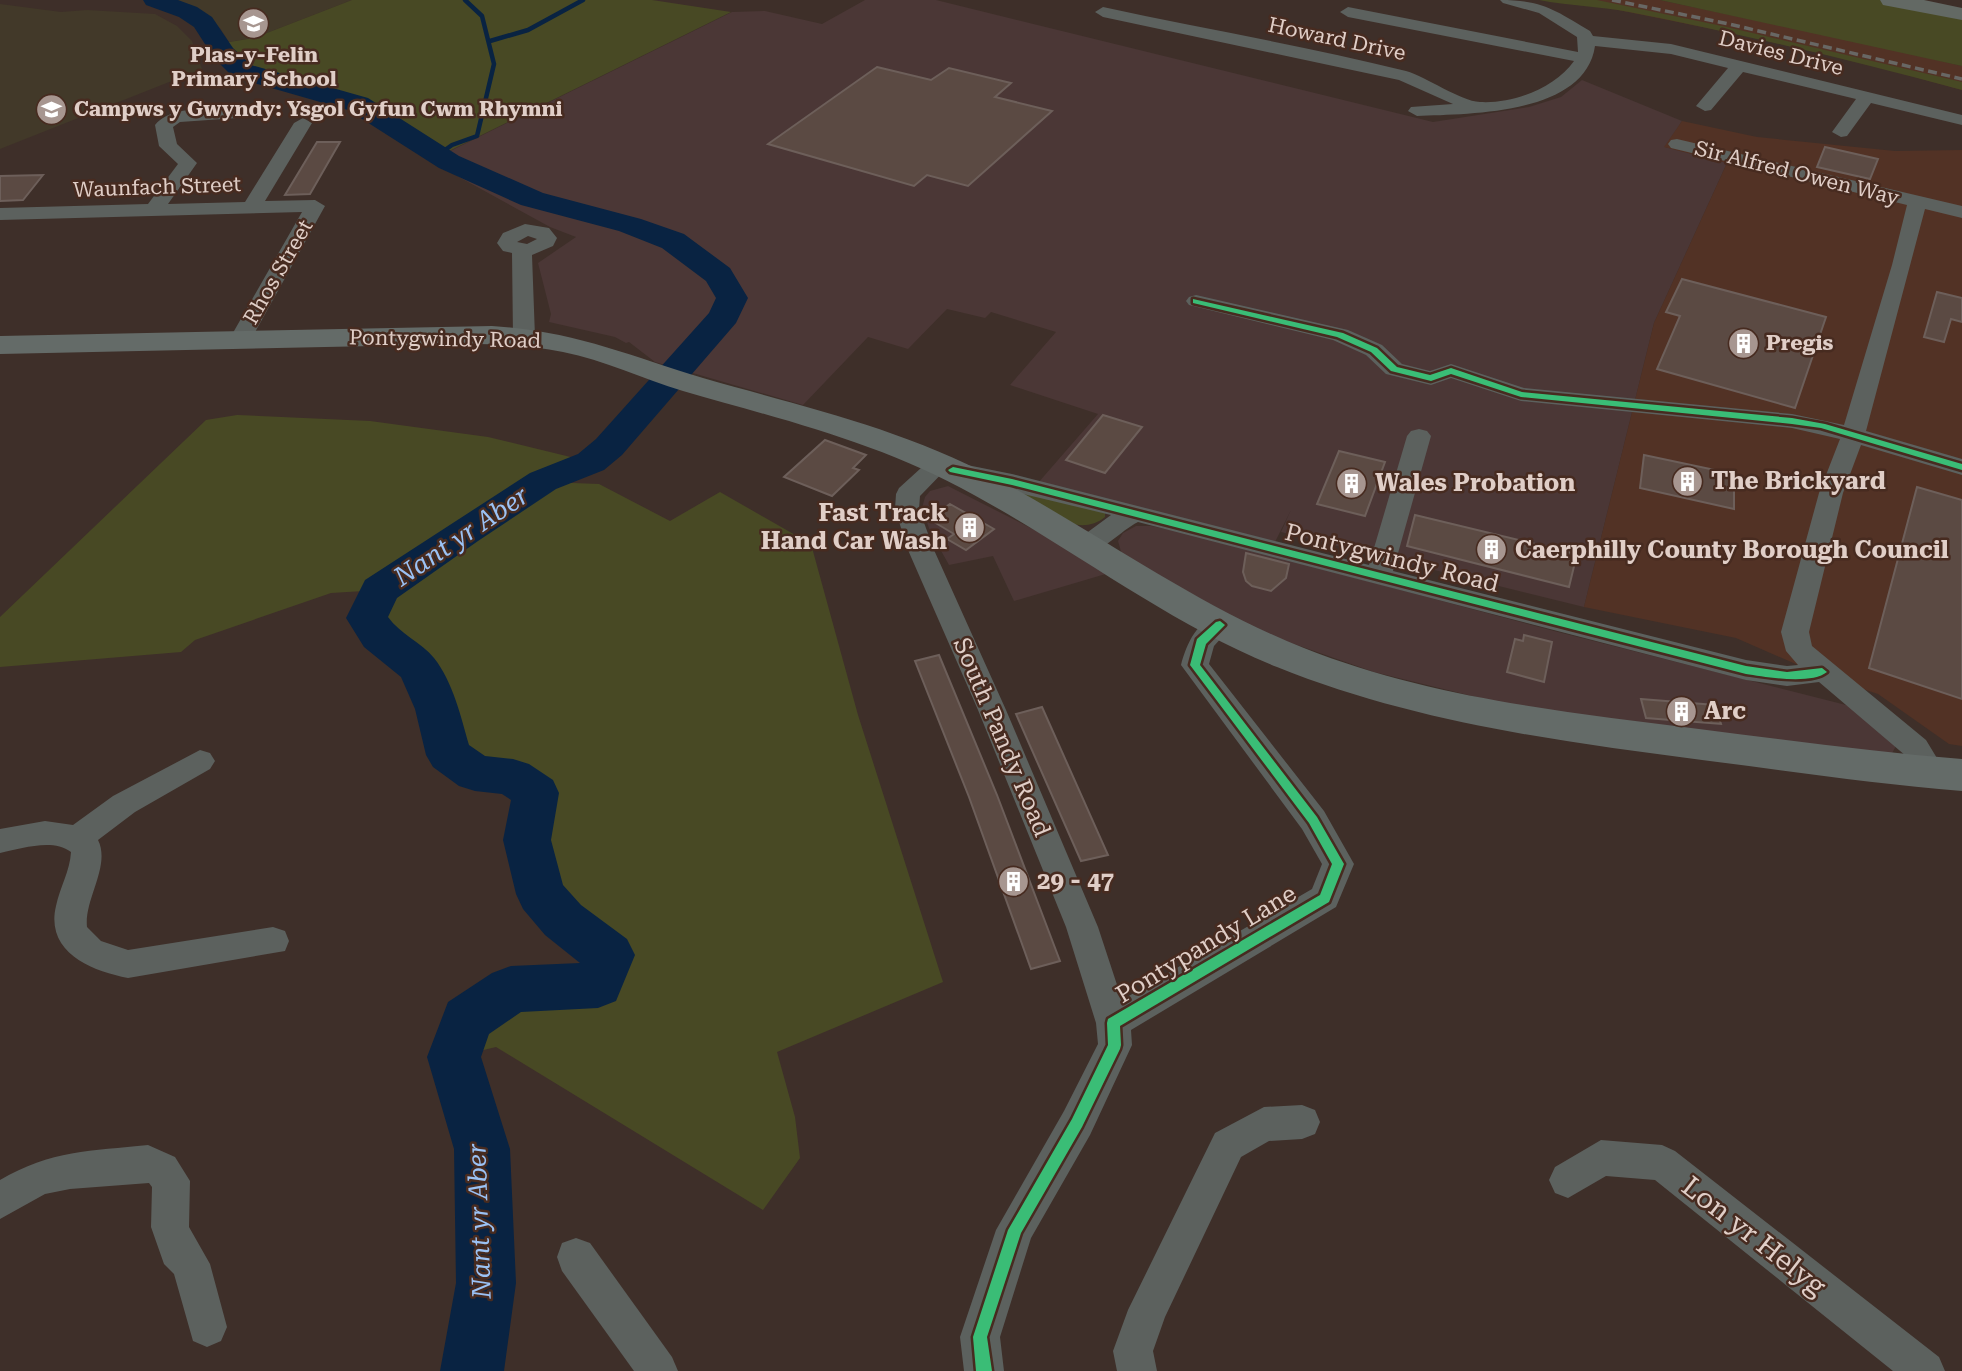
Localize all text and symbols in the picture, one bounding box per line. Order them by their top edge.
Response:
school or university icon: Plas-y-Felin Primary School [237,6,271,40]
street label: Howard Drive [1266,13,1408,65]
street label: Davies Drive [1716,26,1846,80]
place label: Plas-y-Felin Primary School [171,43,337,91]
school or university icon: Campws y Gwyndy: Ysgol Gyfun Cwm Rhymni [34,92,68,126]
place label: Campws y Gwyndy: Ysgol Gyfun Cwm Rhymni [74,97,563,121]
street label: Sir Alfred Owen Way [1692,136,1902,210]
street label: Waunfach Street [72,172,242,202]
street label: Rhos Street [238,215,318,328]
street label: Pontygwindy Road [349,325,542,353]
building icon: Pregis [1726,326,1760,360]
place label: Pregis [1766,331,1833,355]
building icon: The Brickyard [1671,464,1705,498]
building icon: Wales Probation [1335,466,1369,500]
place label: The Brickyard [1711,467,1886,495]
place label: Wales Probation [1375,469,1575,497]
water label: Nant yr Aber [387,480,534,593]
place label: Fast Track Hand Car Wash [761,499,947,555]
building icon: Fast Track Hand Car Wash [953,510,987,544]
street label: Pontygwindy Road [1282,518,1502,598]
building icon: Caerphilly County Borough Council [1475,533,1509,567]
place label: Caerphilly County Borough Council [1515,536,1949,564]
street label: South Pandy Road [947,633,1057,841]
building icon: Arc [1664,694,1698,728]
place label: Arc [1704,697,1746,725]
building icon: 29 - 47 [997,864,1031,898]
place label: 29 - 47 [1037,867,1114,895]
street label: Pontypandy Lane [1111,879,1301,1009]
water label: Nant yr Aber [461,1143,497,1300]
street label: Lon yr Helyg [1675,1170,1833,1303]

